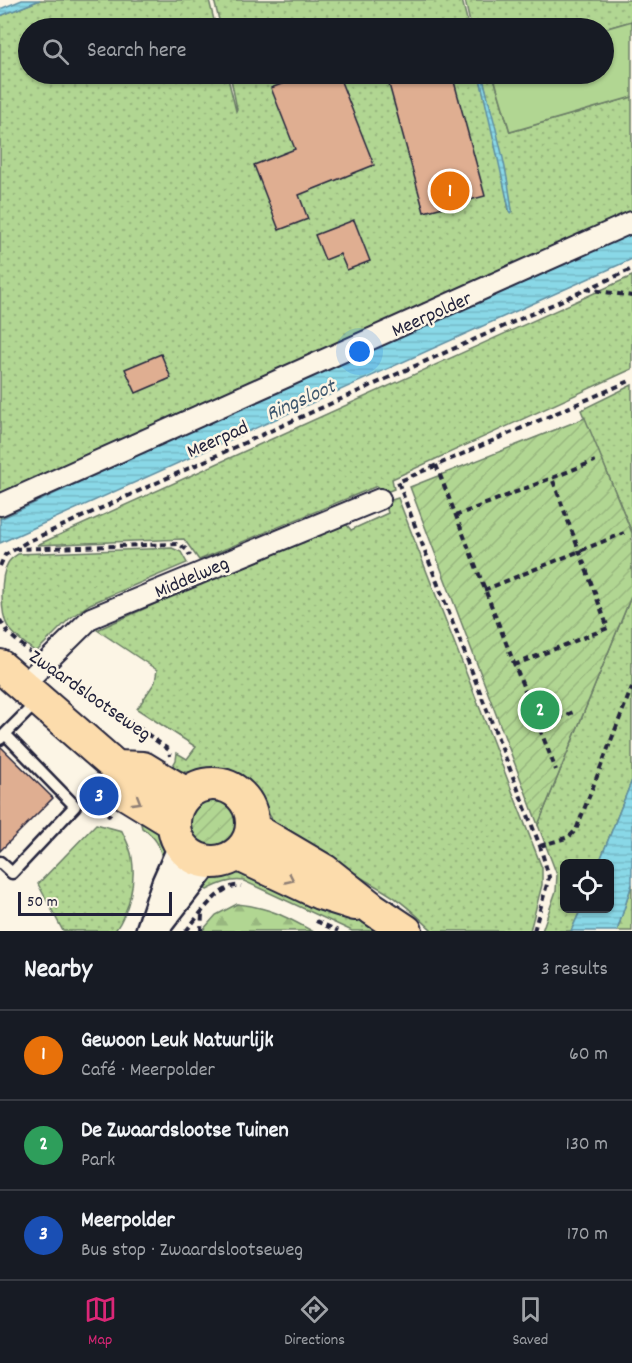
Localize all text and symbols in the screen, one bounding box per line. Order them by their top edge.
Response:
search box [18,18,614,84]
icon: search [39,35,72,68]
text: Search here [87,36,186,67]
pin: 1 [430,168,470,213]
street label: Meerpolder [388,285,477,346]
your location [345,337,374,366]
water label: Ringsloot [262,372,343,430]
street label: Meerpad [183,415,253,467]
street label: Middelweg [151,551,234,607]
street label: Zwaardslootseweg [23,644,156,749]
pin: 2 [520,688,560,732]
pin: 3 [80,774,118,818]
one-way arrow [131,793,141,805]
map controls [560,859,614,913]
button: locate [560,859,614,913]
one-way arrow [283,871,294,883]
scale bar [18,889,172,916]
text: 50 m [27,891,58,914]
text: Nearby [24,952,92,989]
text: 3 results [541,956,608,984]
text: Gewoon Leuk Natuurlijk [81,1026,273,1057]
text: 1 [41,1041,46,1069]
text: 60 m [569,1041,608,1069]
text: Café · Meerpolder [81,1057,215,1085]
text: De Zwaardslootse Tuinen [81,1116,289,1147]
text: 2 [39,1131,48,1159]
text: 130 m [566,1131,608,1159]
text: Park [81,1147,115,1175]
text: Meerpolder [81,1206,175,1237]
text: 3 [39,1221,48,1249]
text: 170 m [567,1221,608,1249]
text: Bus stop · Zwaardslootseweg [81,1237,303,1265]
tab: Map [84,1293,117,1352]
tab: Directions [284,1293,345,1352]
tab: Saved [512,1293,548,1352]

